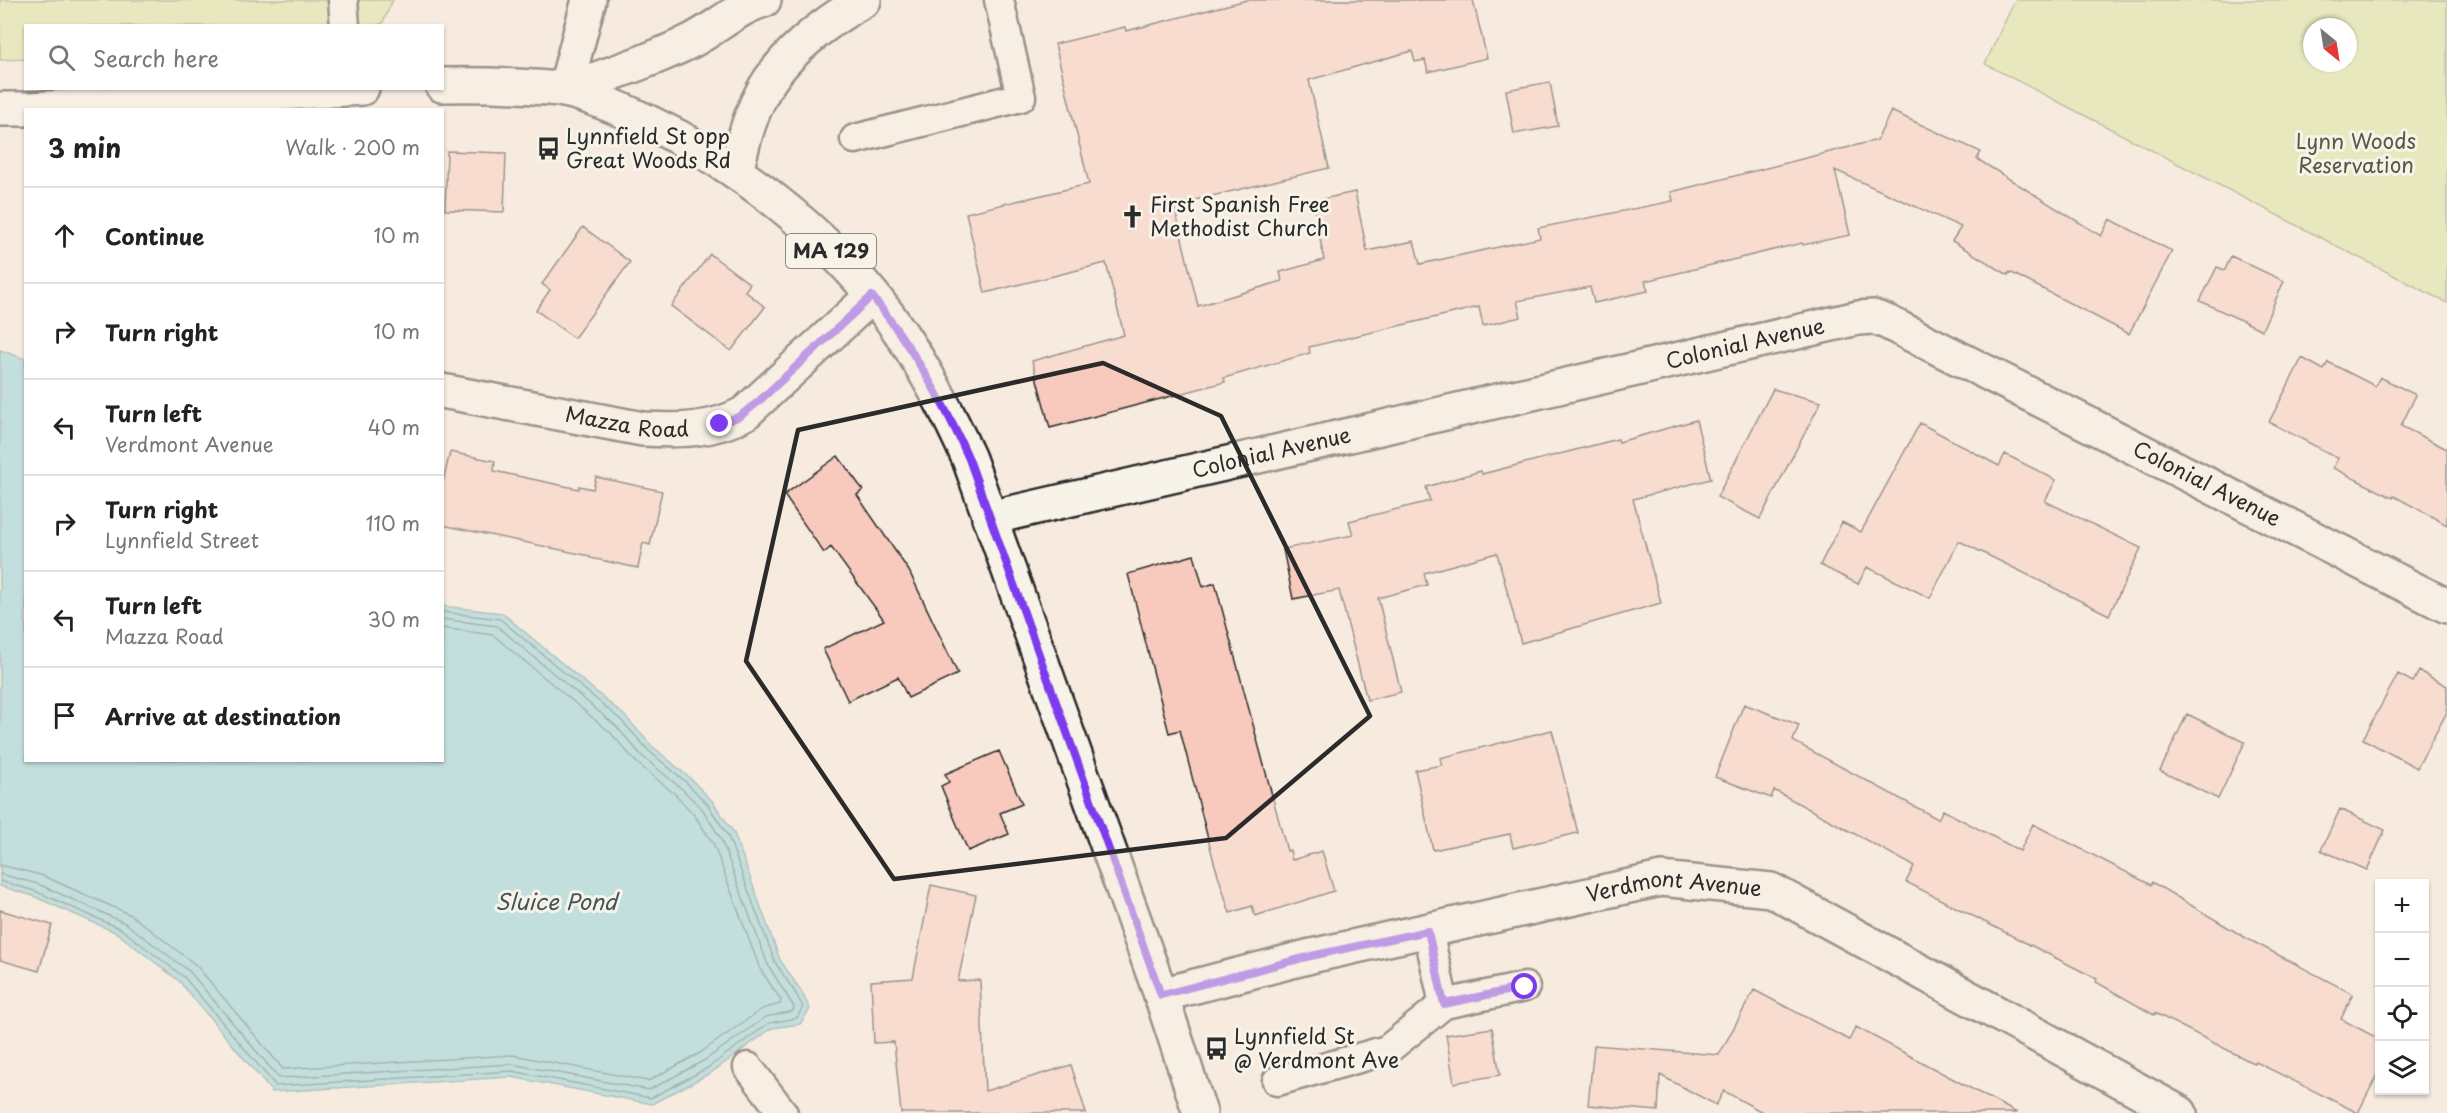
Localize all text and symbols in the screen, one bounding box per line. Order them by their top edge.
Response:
north arrow [2303,18,2357,72]
search box [24,24,444,90]
icon: search [45,41,78,74]
text: Search here [93,41,219,74]
place label: Lynnfield St opp Great Woods Rd [566,119,731,175]
park label: Lynn Woods Reservation [2296,124,2416,180]
text: 3 min [48,128,121,167]
text: Walk · 200 m [285,132,420,162]
bus stop icon: Lynnfield St opp Great Woods Rd [535,136,561,162]
place label: First Spanish Free Methodist Church [1150,187,1330,243]
church icon: First Spanish Free Methodist Church [1119,204,1145,230]
icon: ahead [48,219,81,252]
text: Continue [105,219,204,252]
text: 10 m [373,220,420,250]
road number: MA 129 [786,234,876,268]
street label: Colonial Avenue [1662,308,1827,376]
icon: right [48,315,81,348]
text: Turn right [105,315,218,348]
text: 10 m [373,316,420,346]
text: Turn left [105,396,202,429]
street label: Mazza Road [563,397,689,444]
route end [706,410,732,436]
icon: left [48,411,81,444]
text: 40 m [368,412,420,442]
street label: Colonial Avenue [1189,417,1354,485]
text: Verdmont Avenue [105,429,274,459]
street label: Colonial Avenue [2128,431,2287,533]
text: Turn right [105,492,218,525]
icon: right [48,507,81,540]
text: 110 m [366,508,420,538]
text: Lynnfield Street [105,525,259,555]
text: Turn left [105,588,202,621]
icon: left [48,603,81,636]
text: 30 m [367,604,420,634]
text: Mazza Road [105,621,224,651]
icon: arrive [48,699,81,732]
text: Arrive at destination [105,699,341,732]
street label: Verdmont Avenue [1583,861,1764,909]
map controls [2375,879,2429,1095]
button: + [2375,879,2429,933]
water label: Sluice Pond [495,884,621,917]
button: − [2375,933,2429,987]
route start [1511,973,1537,999]
button: locate [2375,987,2429,1041]
place label: Lynnfield St @ Verdmont Ave [1234,1019,1399,1075]
bus stop icon: Lynnfield St @ Verdmont Ave [1203,1036,1229,1062]
button: layers [2375,1041,2429,1095]

